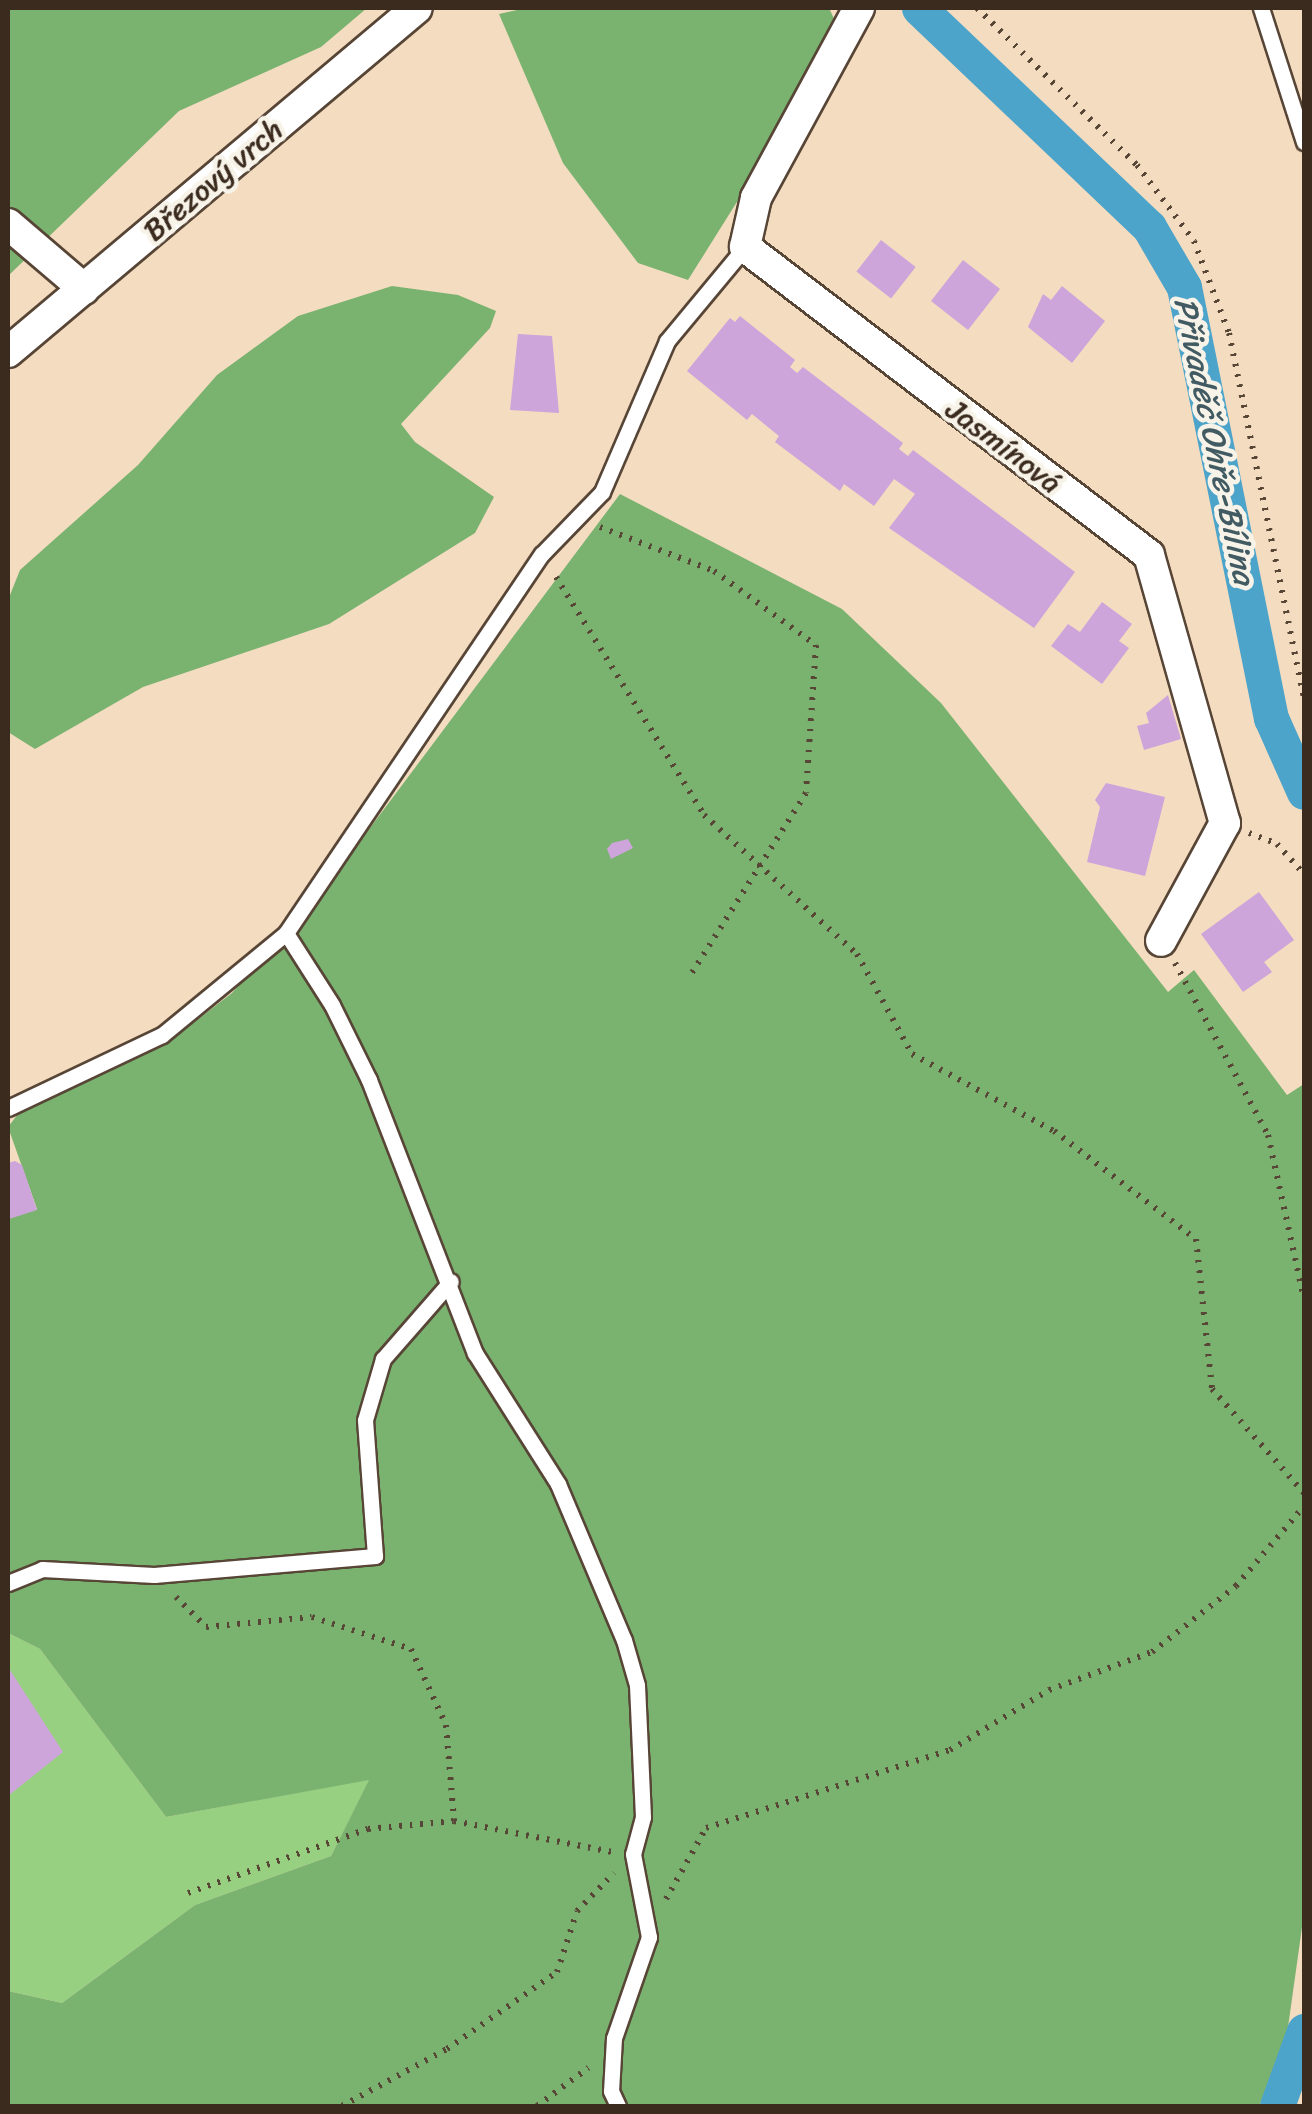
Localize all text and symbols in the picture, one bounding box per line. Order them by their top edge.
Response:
street label: Březový vrch [136,111,290,249]
water label: Přivaděč Ohře-Bílina [1165,294,1263,588]
street label: Jasmínová [939,391,1069,501]

